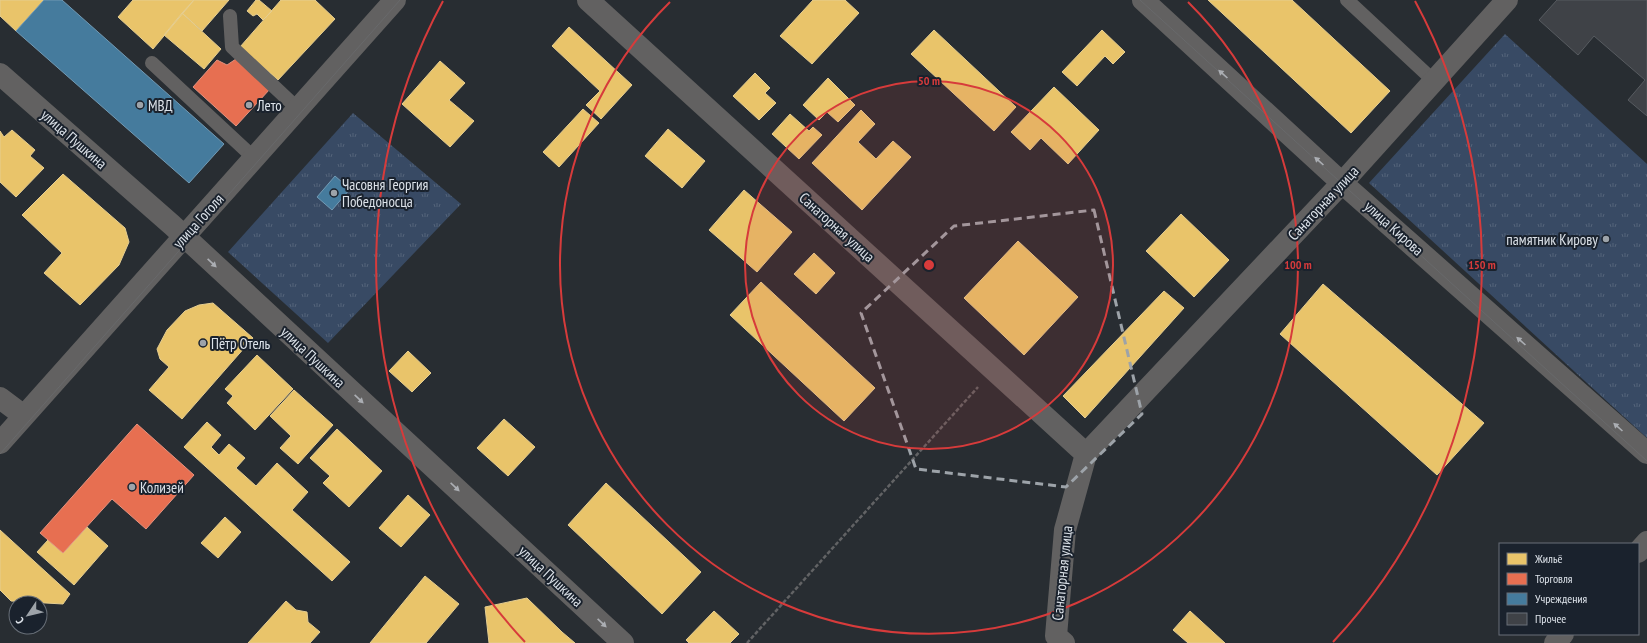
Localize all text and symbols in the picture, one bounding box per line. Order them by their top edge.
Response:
one-way arrow [1218,69,1228,78]
text: 50 m [918,73,940,88]
place label: МВД [148,96,173,115]
place label: Лето [256,96,282,115]
marker: МВД [135,100,145,110]
marker: Лето [244,100,254,110]
street label: улица Пушкина [37,105,111,173]
one-way arrow [1314,157,1324,166]
street label: Санаторная улица [1284,162,1362,244]
place label: Часовня Георгия Победоносца [342,175,429,211]
marker: Часовня Георгия Победоносца [329,188,339,198]
street label: Санаторная улица [795,188,879,266]
street label: улица Гоголя [168,190,228,252]
street label: улица Кирова [1361,197,1427,259]
place label: памятник Кирову [1506,230,1598,249]
marker: памятник Кирову [1601,234,1611,244]
text: 100 m [1284,257,1312,272]
text: 150 m [1468,257,1496,272]
one-way arrow [208,258,217,267]
centre of rings [922,258,936,272]
street label: улица Пушкина [277,322,349,392]
place label: Пётр Отель [211,334,271,353]
one-way arrow [1516,337,1525,346]
marker: Пётр Отель [198,338,208,348]
one-way arrow [354,394,364,404]
one-way arrow [1613,423,1623,432]
place label: Колизей [140,478,184,497]
marker: Колизей [127,482,137,492]
one-way arrow [450,482,460,492]
street label: Санаторная улица [1048,525,1076,621]
street label: улица Пушкина [515,541,587,611]
legend [1499,543,1639,635]
text: Жильё [1534,551,1562,566]
text: Торговля [1535,571,1573,586]
text: Учреждения [1535,591,1588,606]
north arrow [8,595,48,635]
text: Прочее [1535,611,1566,626]
text: С [13,615,27,627]
one-way arrow [597,618,606,627]

